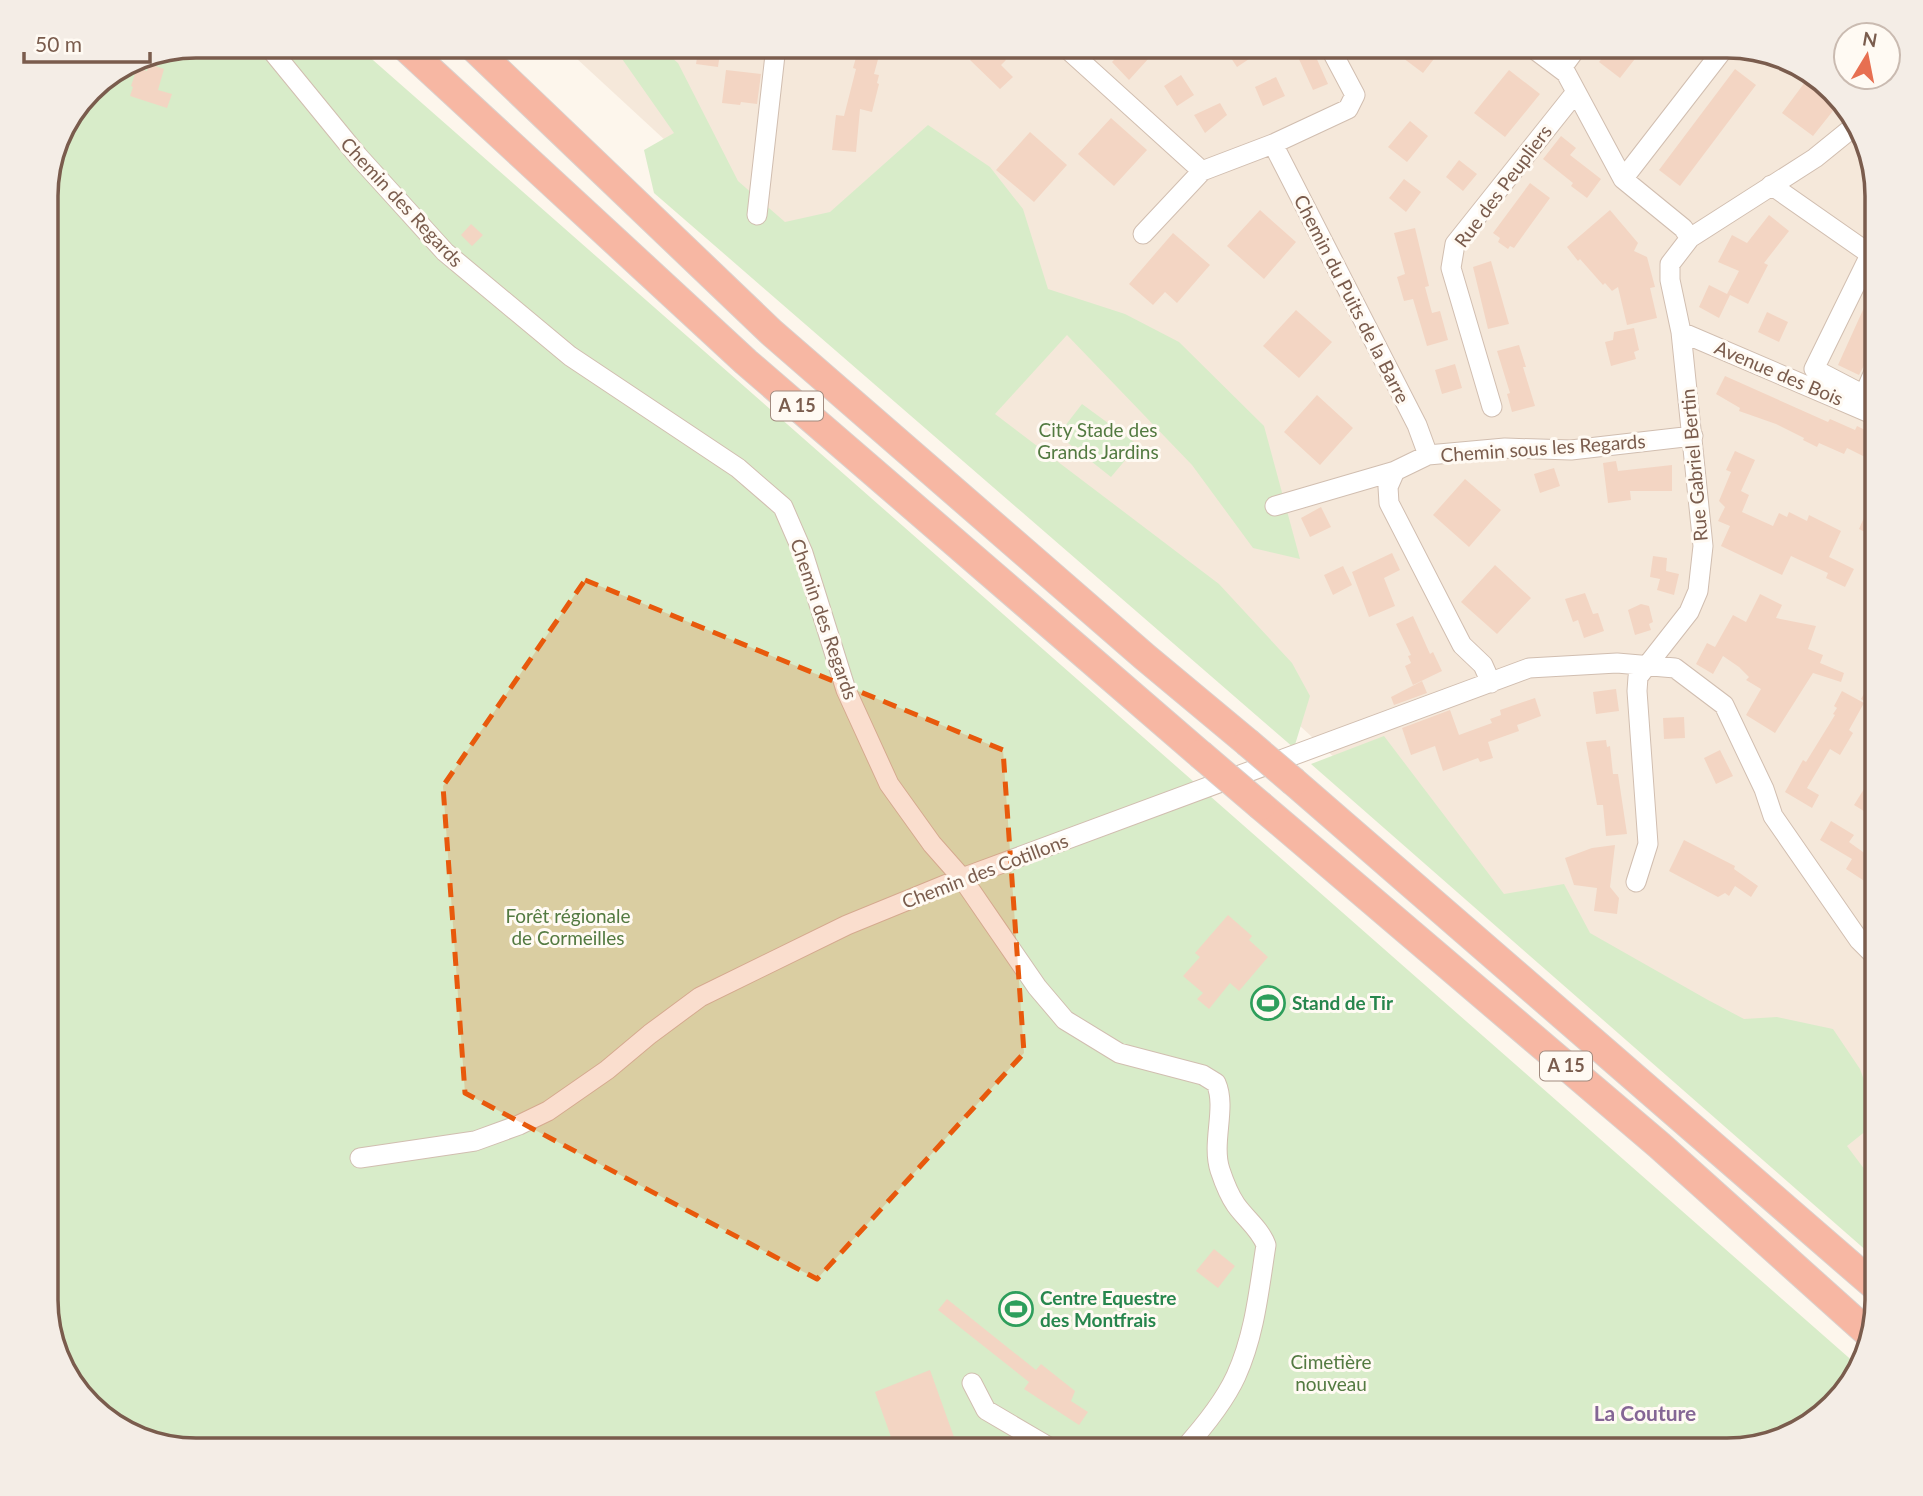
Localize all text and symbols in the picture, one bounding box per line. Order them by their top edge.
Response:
scale bar [24,21,150,65]
north arrow [1832,21,1902,91]
text: N [1861,26,1879,51]
text: 50 m [35,31,82,56]
street label: Rue des Peupliers [1449,120,1556,251]
street label: Chemin des Regards [336,132,468,271]
street label: Chemin du Puits de la Barre [1290,191,1415,407]
street label: Avenue des Bois [1712,335,1847,410]
street label: Rue Gabriel Bertin [1675,388,1712,542]
road number: A 15 [771,392,823,420]
park label: City Stade des Grands Jardins [1037,418,1159,463]
street label: Chemin sous les Regards [1440,429,1646,466]
street label: Chemin des Regards [786,535,863,702]
street label: Chemin des Cotillons [898,828,1071,913]
park label: Forêt régionale de Cormeilles [505,904,631,949]
sports icon: Stand de Tir [1249,984,1287,1022]
place label: Stand de Tir [1292,991,1394,1014]
road number: A 15 [1540,1051,1592,1080]
place label: Centre Equestre des Montfrais [1040,1286,1176,1331]
sports icon: Centre Equestre des Montfrais [997,1290,1035,1328]
park label: Cimetière nouveau [1290,1350,1372,1395]
district label: La Couture [1594,1400,1696,1425]

